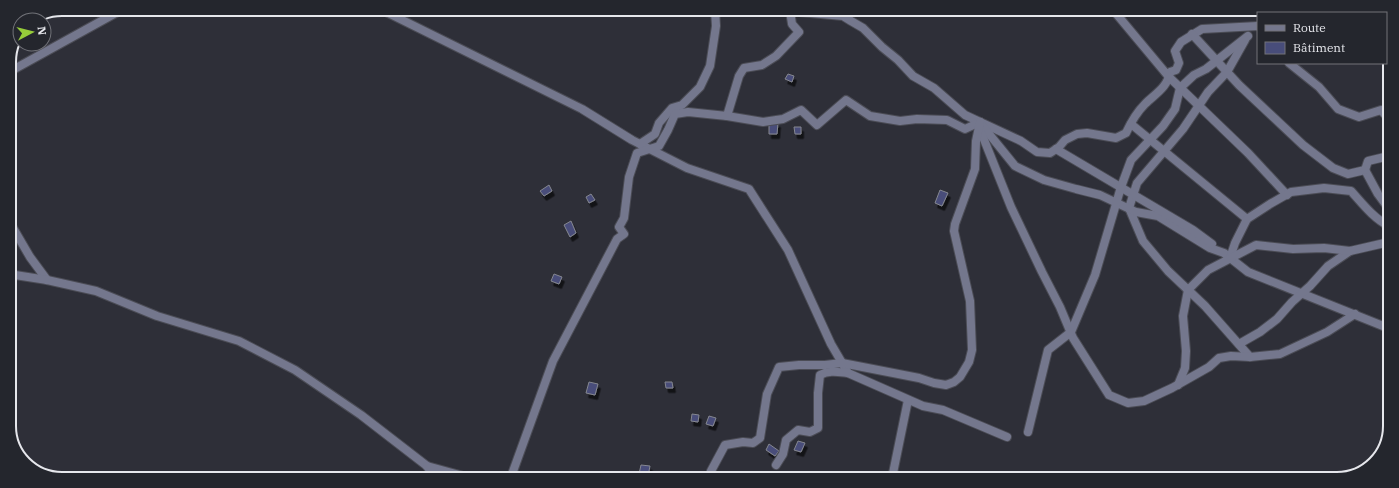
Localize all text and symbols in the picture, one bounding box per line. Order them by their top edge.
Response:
north arrow [12,12,52,52]
legend [1257,12,1387,64]
text: Route [1293,20,1326,35]
text: N [34,26,49,36]
text: Bâtiment [1293,40,1345,55]

